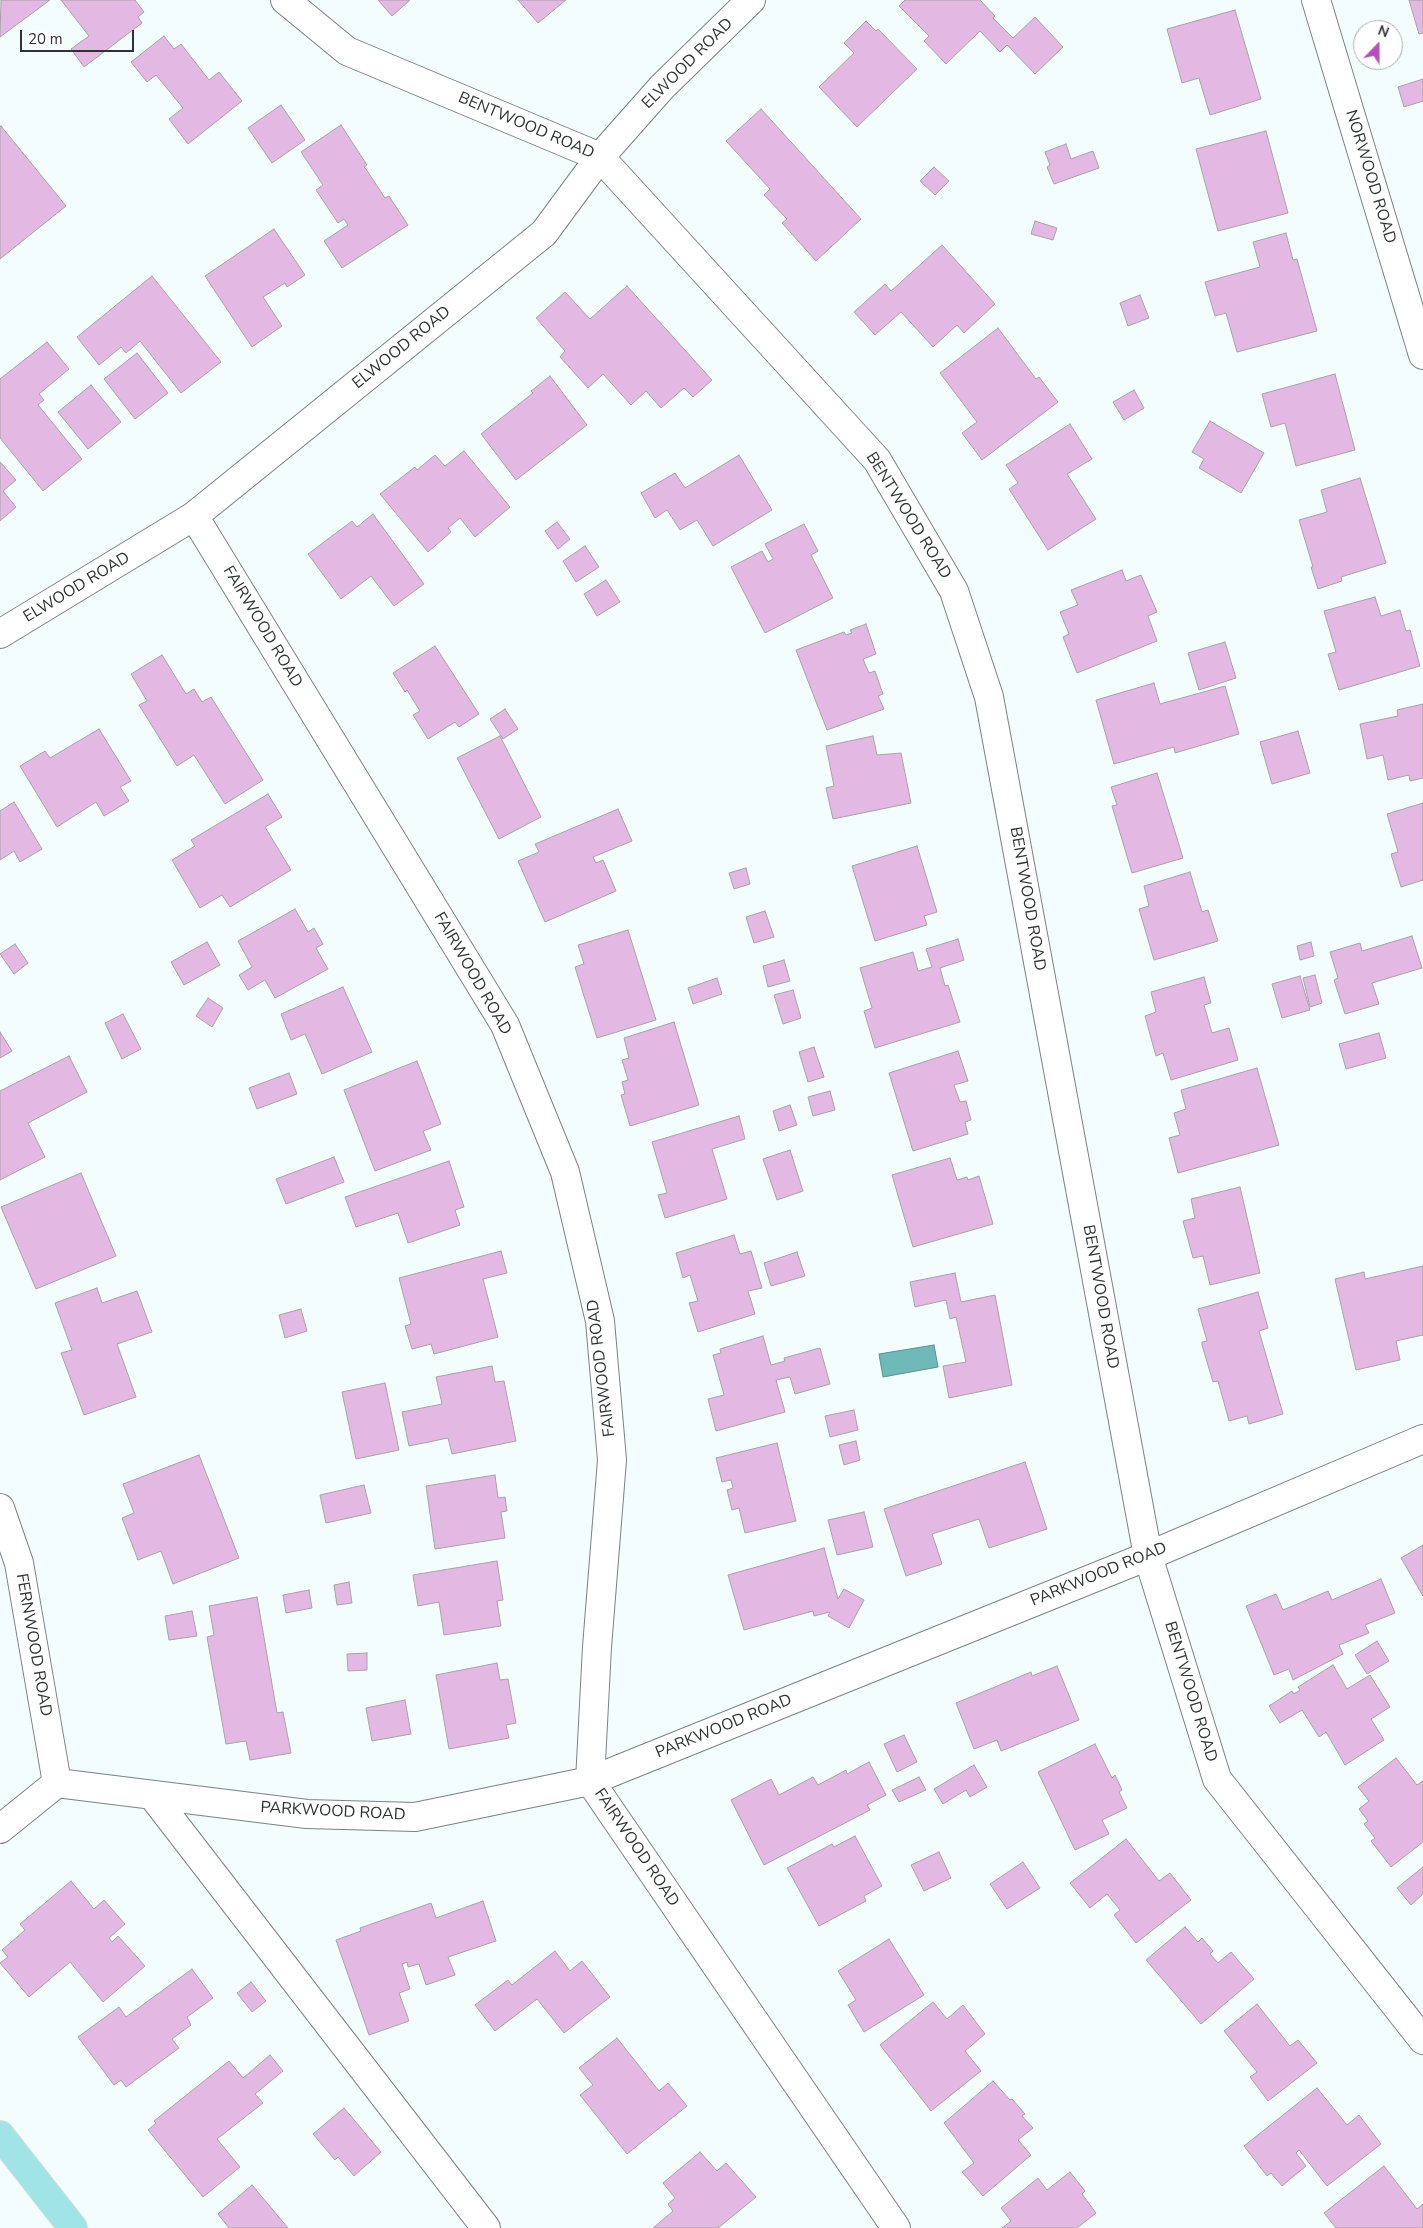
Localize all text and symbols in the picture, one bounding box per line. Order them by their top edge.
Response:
street label: ELWOOD ROAD [639,15,737,113]
scale bar [22,20,136,52]
north arrow [1353,20,1403,70]
text: N [1375,21,1392,42]
text: 20 m [28,29,63,49]
street label: BENTWOOD ROAD [455,89,597,163]
street label: NORWOOD ROAD [1341,108,1399,246]
street label: ELWOOD ROAD [349,303,455,393]
street label: BENTWOOD ROAD [861,449,955,583]
street label: ELWOOD ROAD [20,549,134,627]
street label: FAIRWOOD ROAD [218,563,306,691]
street label: BENTWOOD ROAD [1005,825,1049,973]
street label: FAIRWOOD ROAD [429,909,515,1039]
street label: BENTWOOD ROAD [1078,1223,1122,1371]
street label: FAIRWOOD ROAD [584,1298,620,1438]
street label: PARKWOOD ROAD [1028,1539,1170,1611]
street label: FERNWOOD ROAD [11,1572,55,1718]
street label: BENTWOOD ROAD [1159,1619,1221,1765]
street label: PARKWOOD ROAD [653,1691,795,1763]
street label: FAIRWOOD ROAD [589,1785,683,1911]
street label: PARKWOOD ROAD [260,1799,406,1825]

